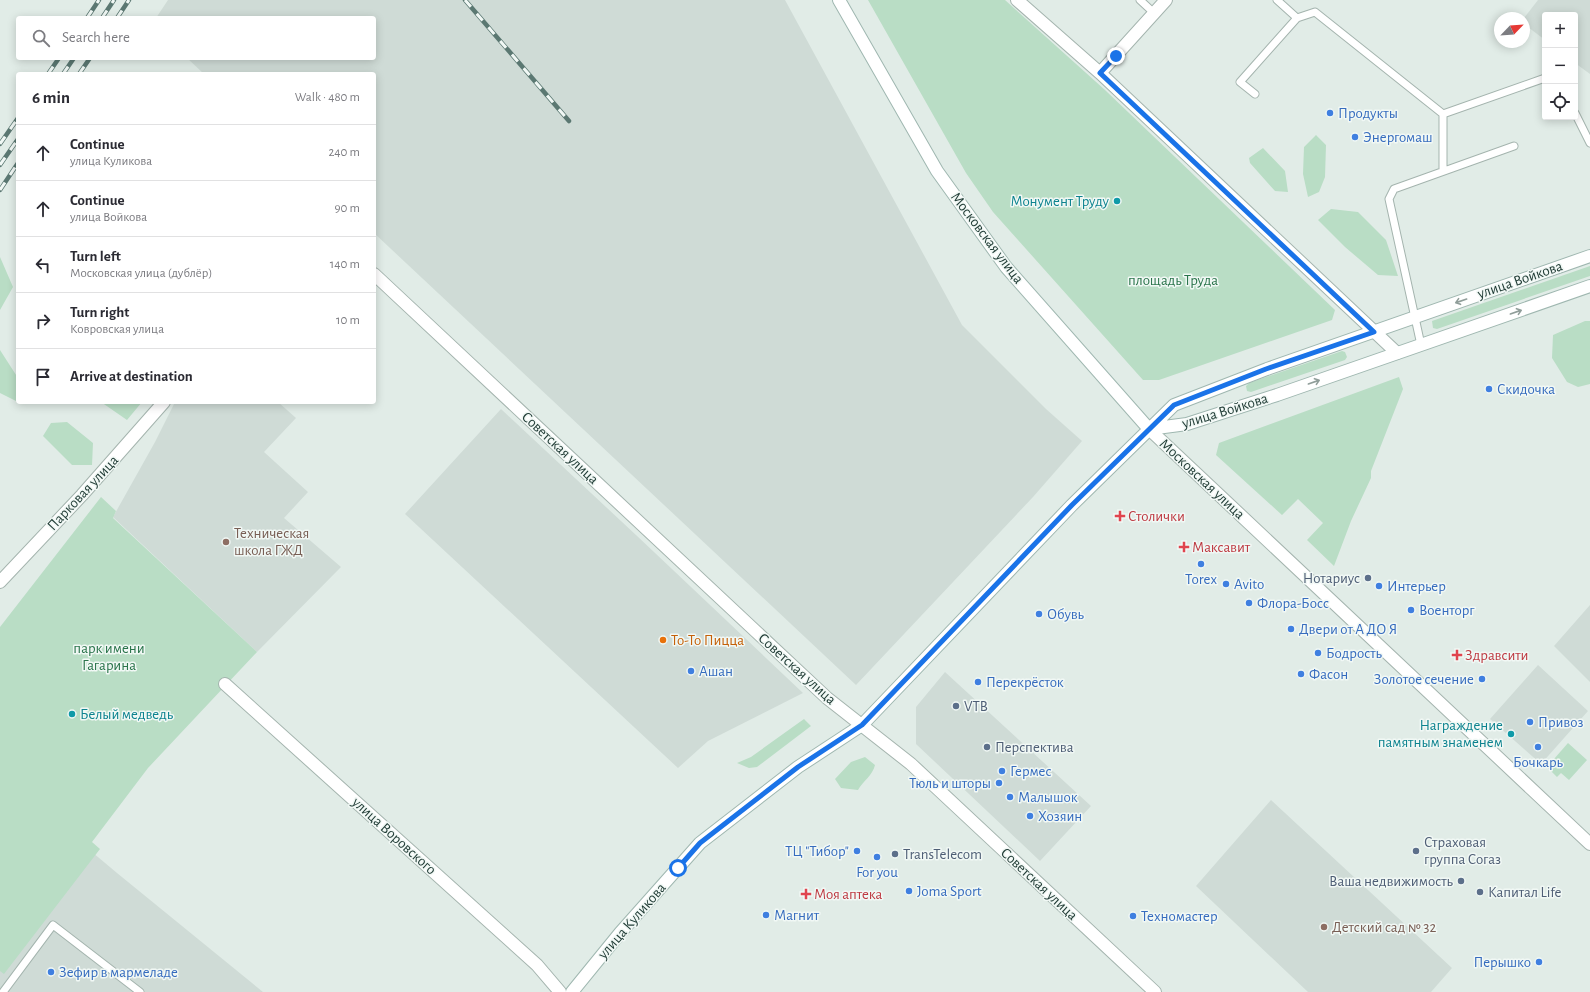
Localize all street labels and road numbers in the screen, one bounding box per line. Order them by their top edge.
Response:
street label: Московская улица [948,189,1026,287]
street label: улица Войкова [1475,258,1565,302]
street label: улица Войкова [1179,391,1270,431]
street label: Советская улица [519,409,601,487]
street label: Московская улица [1157,436,1248,522]
street label: Парковая улица [45,452,122,533]
street label: Советская улица [755,630,839,708]
street label: улица Воровского [348,794,439,877]
street label: Советская улица [998,845,1080,923]
street label: улица Куликова [595,880,669,962]

